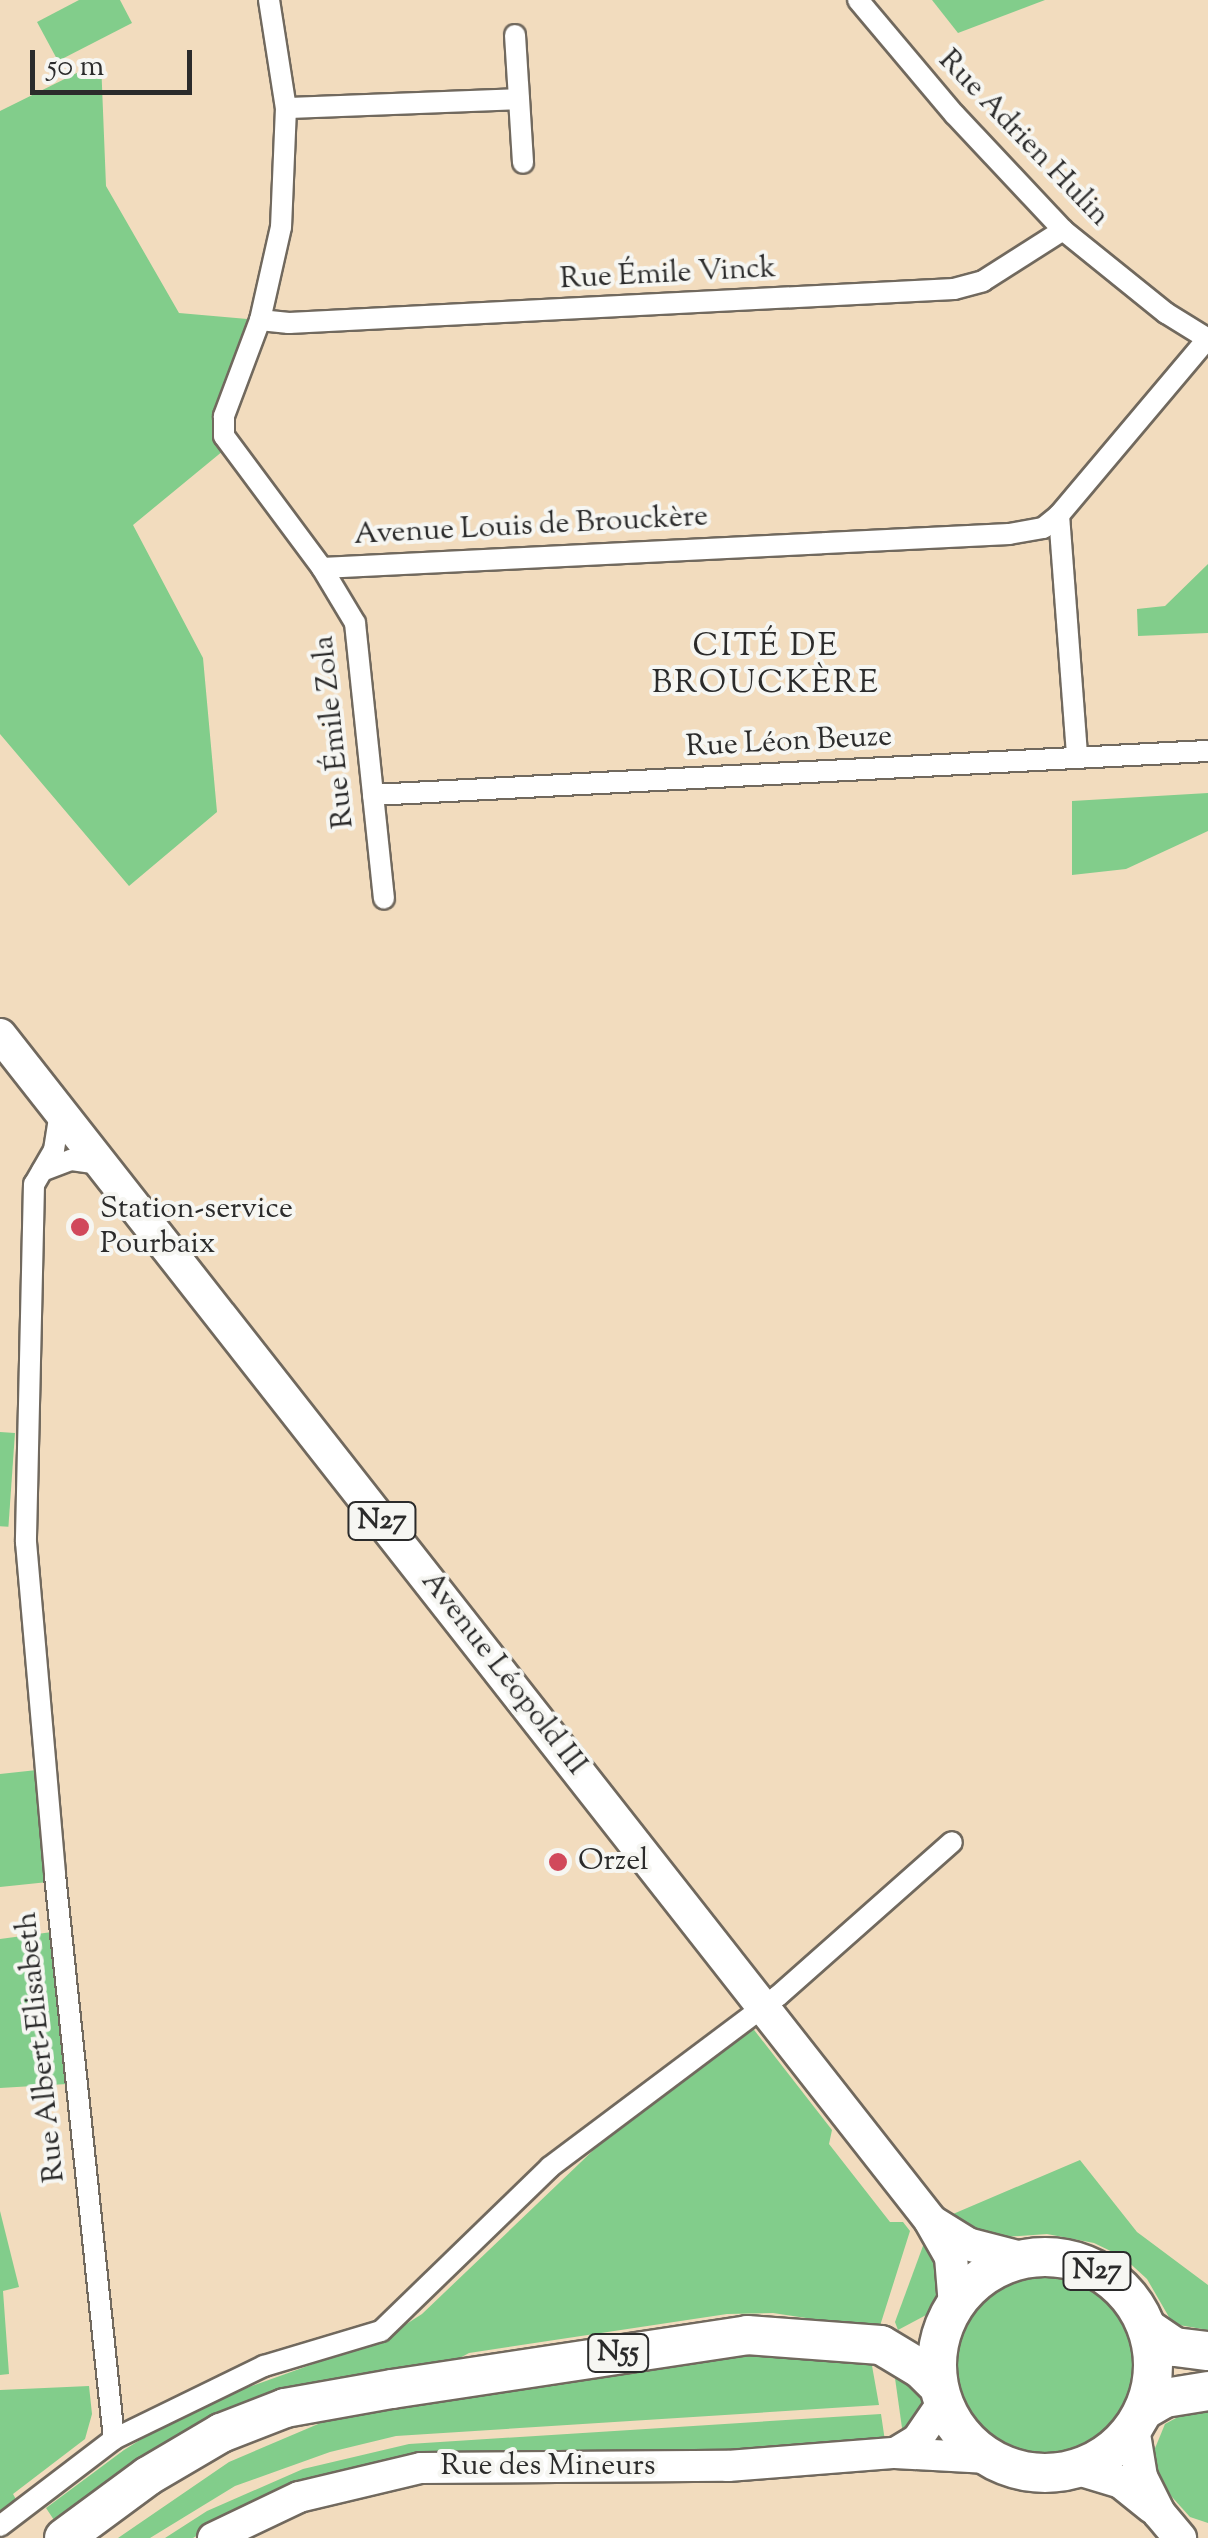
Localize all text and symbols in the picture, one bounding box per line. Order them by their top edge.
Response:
scale bar [35,30,198,92]
street label: Rue Adrien Hulin [930,43,1116,235]
text: 50 m [47,46,104,89]
street label: Rue Émile Vinck [559,251,777,299]
street label: Avenue Louis de Brouckère [353,500,709,554]
district label: CITÉ DE BROUCKÈRE [652,629,880,704]
street label: Rue Émile Zola [307,634,363,830]
street label: Rue Léon Beuze [685,720,893,766]
place label: Station-service Pourbaix [100,1192,293,1262]
marker: Station-service Pourbaix [69,1216,91,1238]
road number: N27 [347,1498,417,1544]
street label: Avenue Léopold III [412,1565,594,1783]
place label: Orzel [578,1844,648,1880]
marker: Orzel [547,1851,569,1873]
street label: Rue Albert-Elisabeth [10,1910,74,2184]
road number: N27 [1062,2248,1132,2294]
road number: N55 [586,2330,650,2376]
street label: Rue des Mineurs [441,2449,655,2485]

